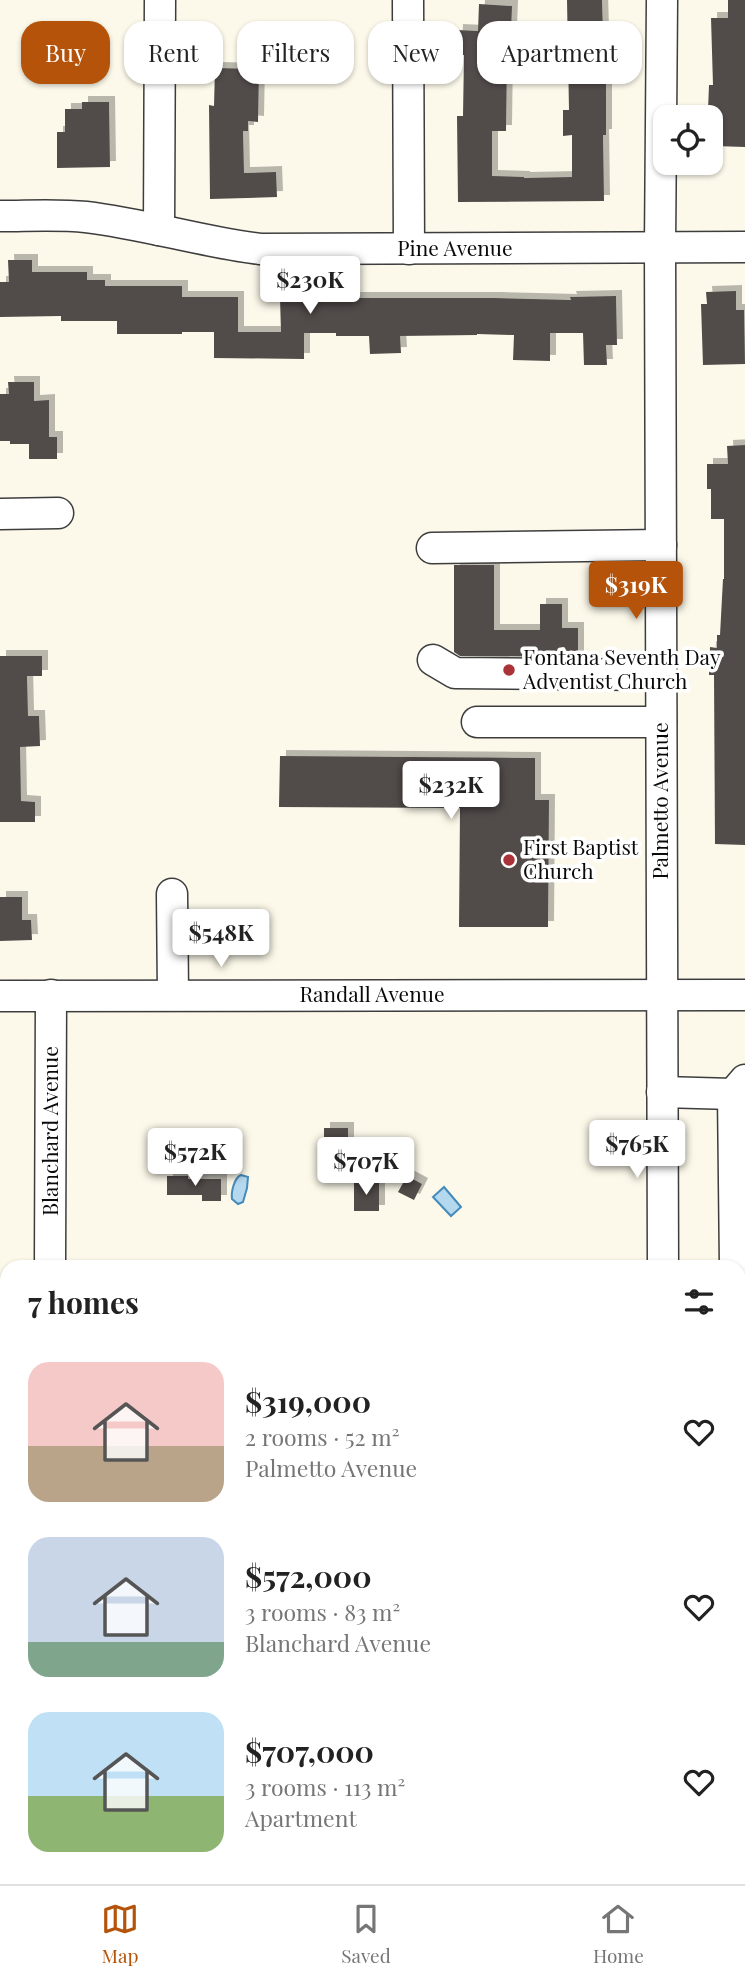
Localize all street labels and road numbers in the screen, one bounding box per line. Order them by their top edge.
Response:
street label: Pine Avenue [397,233,513,261]
street label: Palmetto Avenue [645,722,673,880]
street label: Randall Avenue [299,979,445,1007]
street label: Blanchard Avenue [35,1046,63,1216]

